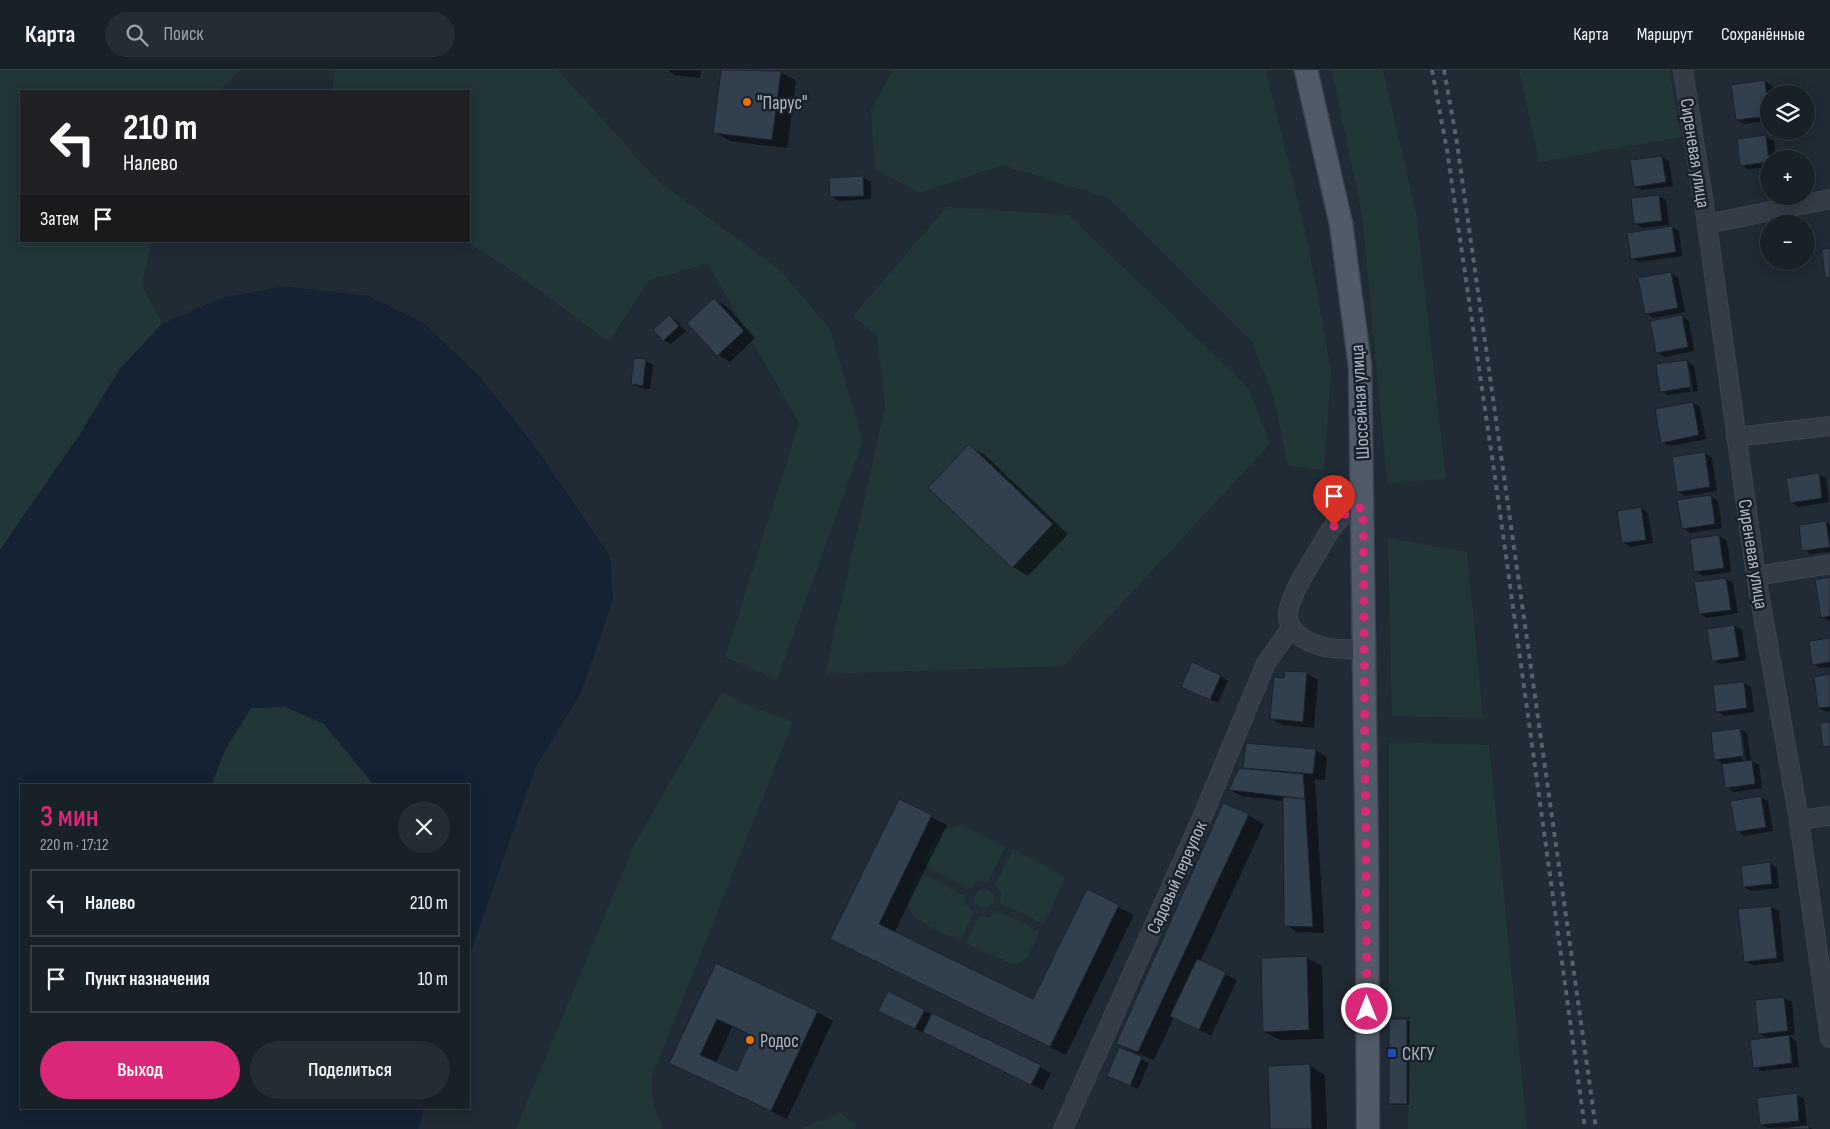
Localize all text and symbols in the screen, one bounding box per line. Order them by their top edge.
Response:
search box [105,12,455,57]
text: Карта [25,20,75,49]
icon: search [123,21,151,49]
text: Поиск [163,23,204,46]
text: Карта [1573,24,1609,45]
text: Маршрут [1637,24,1693,45]
text: Сохранённые [1721,24,1805,45]
map controls [1760,85,1815,270]
button: layers [1760,85,1815,140]
place label: "Парус" [757,92,808,115]
marker: "Парус" [741,96,753,108]
street label: Сиреневая улица [1674,97,1715,210]
text: 210 m [123,107,197,150]
icon: left [40,110,105,175]
text: Налево [123,150,178,177]
button: + [1760,150,1815,205]
icon: arrive [89,205,117,233]
text: Затем [40,208,79,231]
button: − [1760,215,1815,270]
street label: Шоссейная улица [1346,344,1375,460]
pin [1313,475,1355,526]
icon: arrive [1320,482,1348,510]
street label: Сиреневая улица [1732,498,1773,611]
text: 3 мин [40,799,99,835]
button: close [398,801,450,853]
street label: Садовый переулок [1142,817,1213,938]
text: 220 m · 17:12 [40,836,109,855]
icon: left [42,889,70,917]
text: Налево [85,892,135,915]
text: 210 m [410,892,448,915]
icon: arrive [42,965,70,993]
text: Пункт назначения [85,968,210,991]
text: 10 m [418,968,448,991]
position arrow [1340,982,1392,1034]
place label: Родос [760,1030,799,1053]
marker: Родос [744,1034,756,1046]
button: Выход [40,1041,240,1099]
button: Поделиться [250,1041,450,1099]
place label: СКГУ [1402,1043,1435,1066]
marker: СКГУ [1386,1047,1398,1059]

